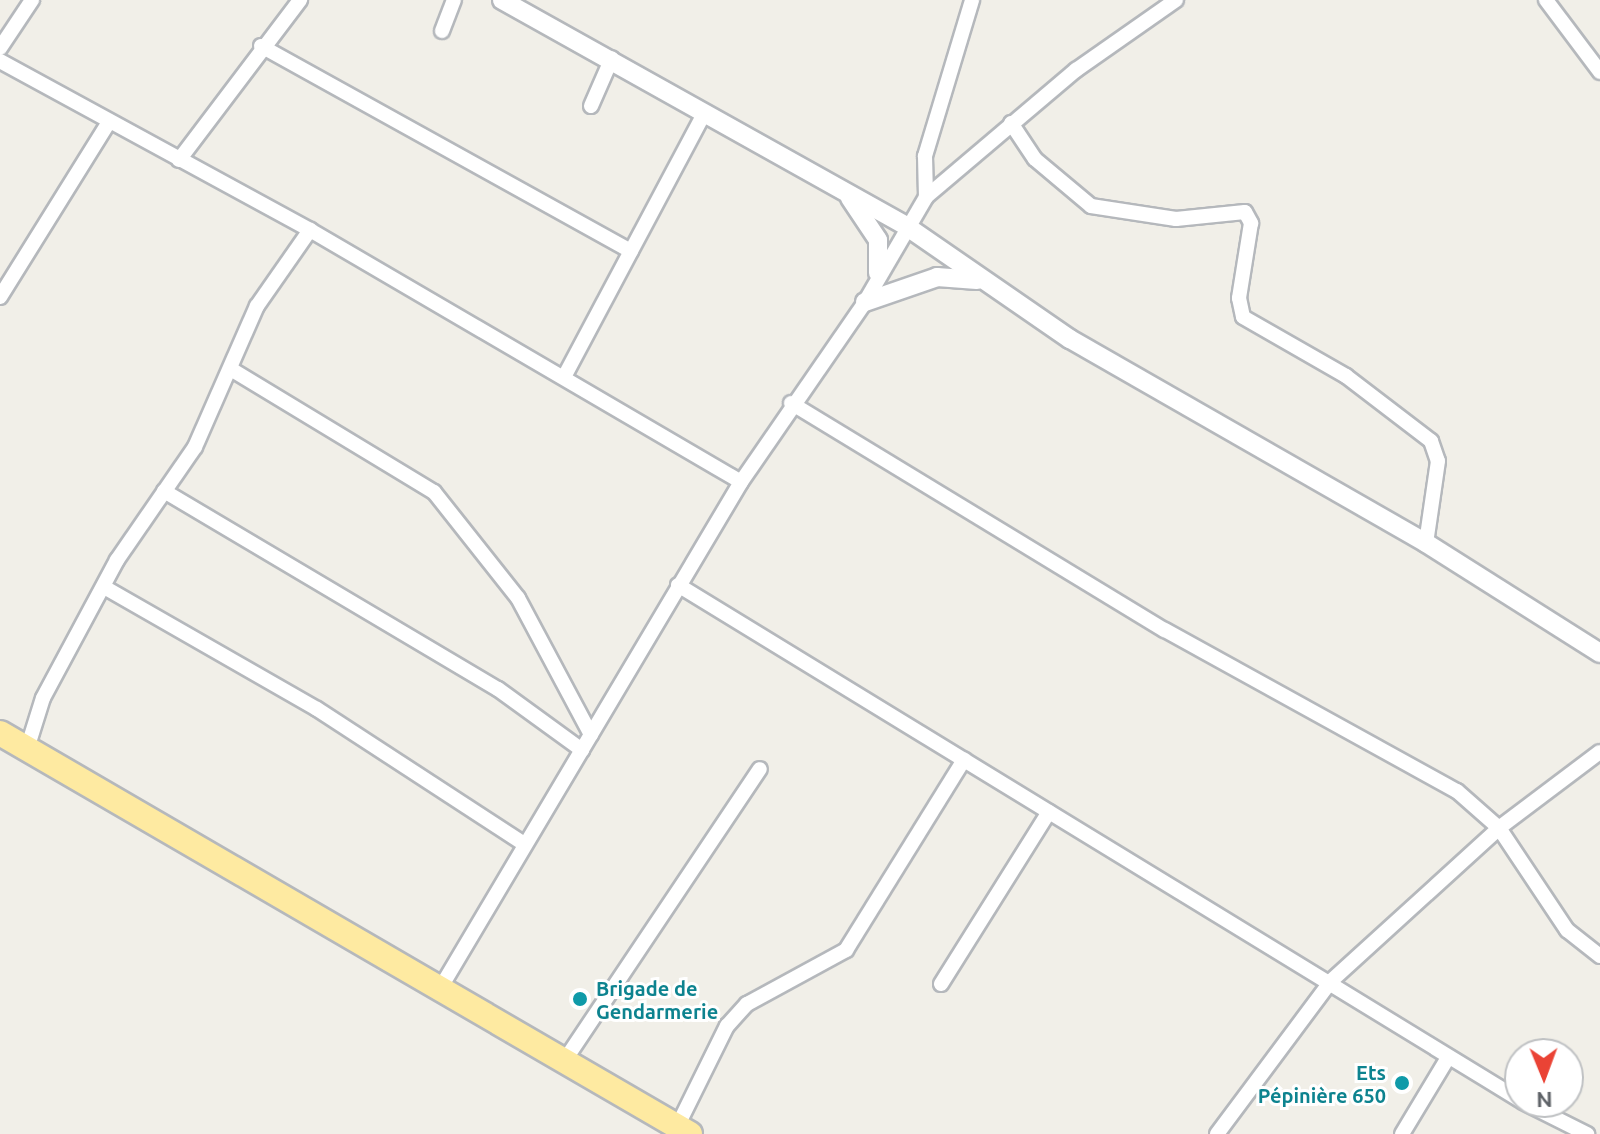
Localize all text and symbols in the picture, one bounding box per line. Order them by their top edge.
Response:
place label: Brigade de Gendarmerie [596,976,718,1023]
marker: Brigade de Gendarmerie [571,990,589,1008]
north arrow [1504,1038,1584,1118]
place label: Ets Pépinière 650 [1258,1060,1386,1107]
marker: Ets Pépinière 650 [1393,1074,1411,1092]
text: N [1536,1088,1553,1113]

